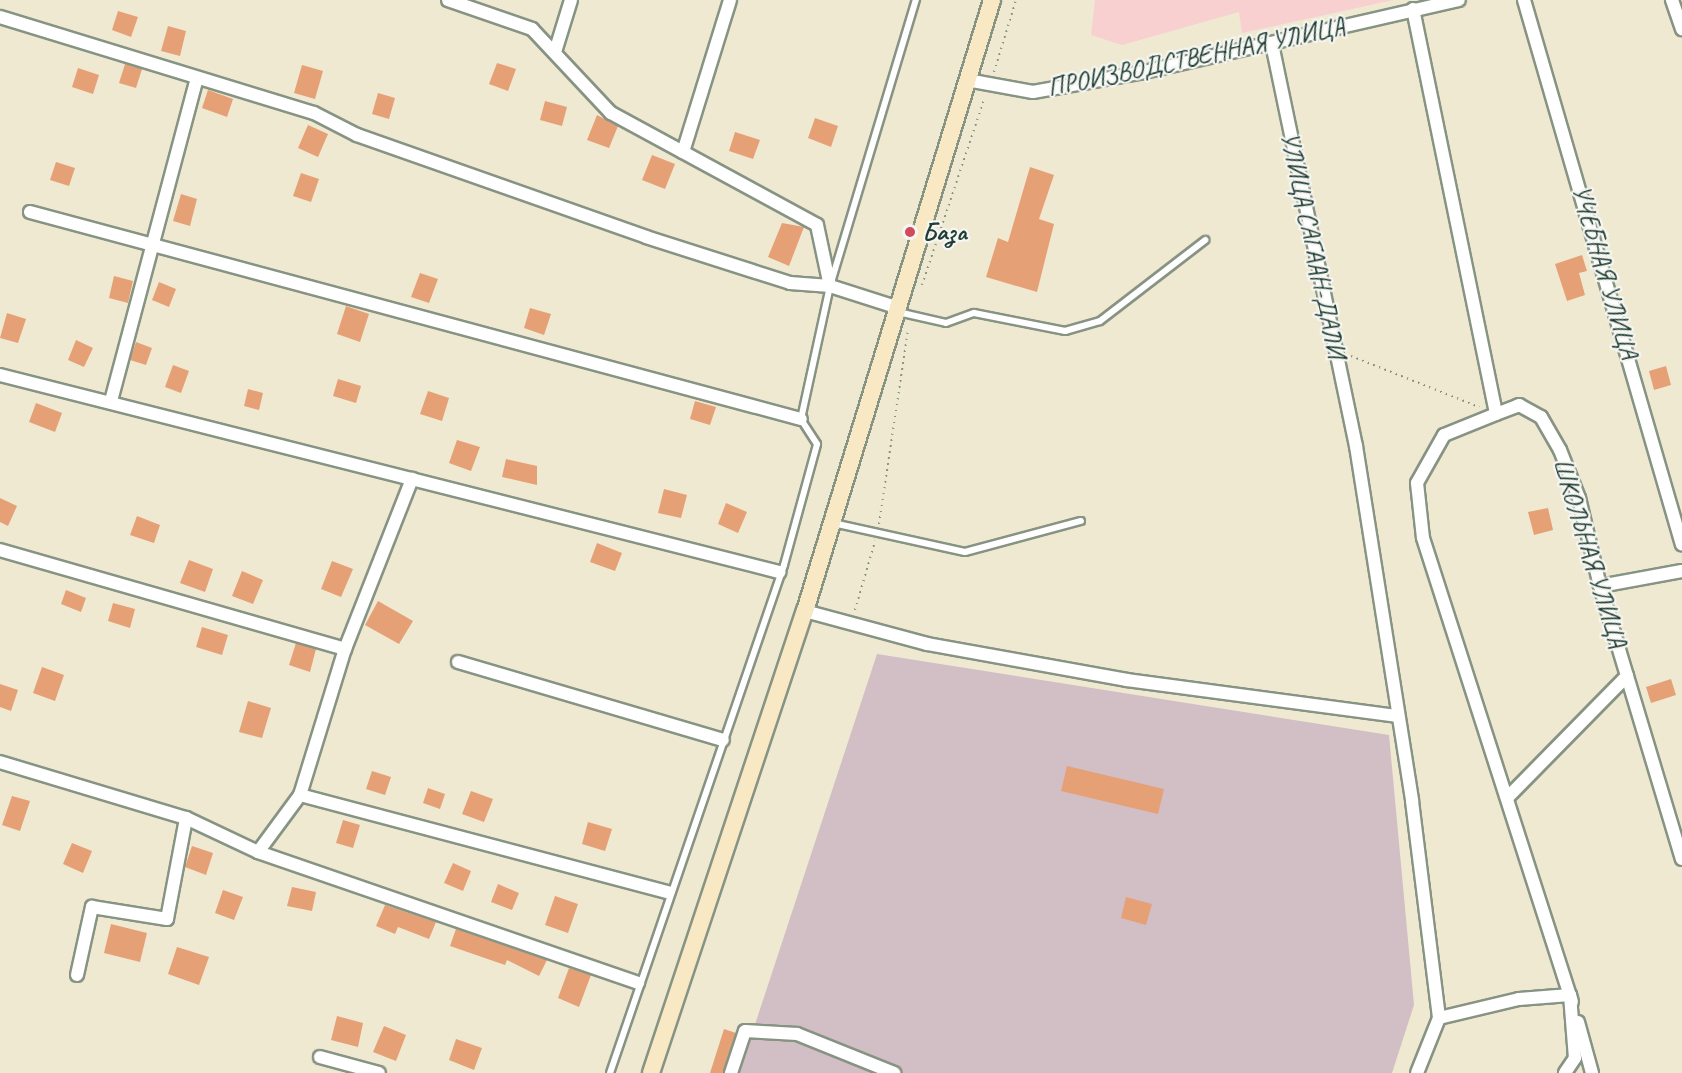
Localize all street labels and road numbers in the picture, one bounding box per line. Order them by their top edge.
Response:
street label: ПРОИЗВОДСТВЕННАЯ УЛИЦА [1044,10,1348,104]
street label: УЛИЦА САГААН-ДАЛИ [1274,129,1352,361]
street label: УЧЕБНАЯ УЛИЦА [1565,182,1645,362]
street label: ШКОЛЬНАЯ УЛИЦА [1546,454,1634,652]

